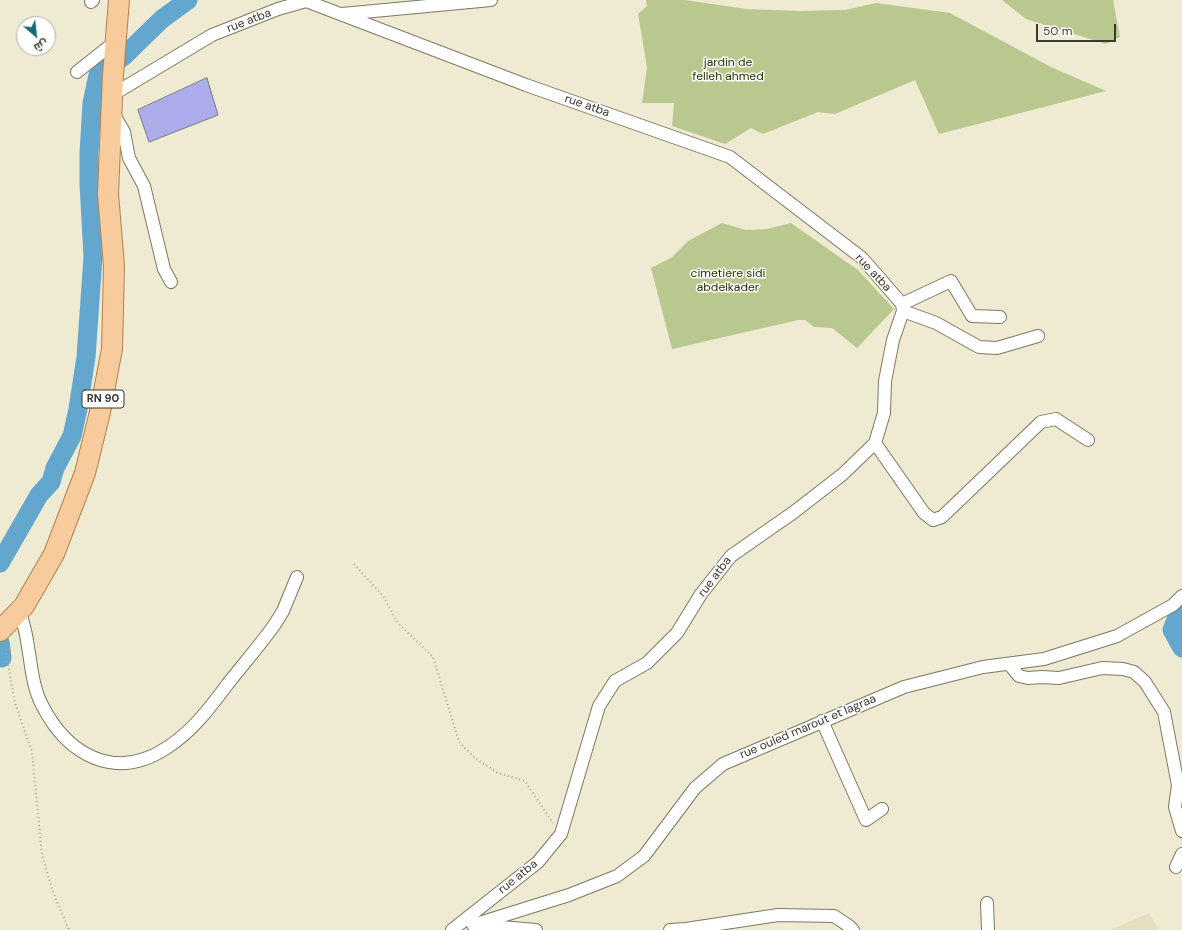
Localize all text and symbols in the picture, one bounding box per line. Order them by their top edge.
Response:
street label: rue atba [225,6,273,36]
north arrow [16,16,56,56]
scale bar [1038,16,1118,42]
text: 50 m [1043,23,1072,39]
text: ش [32,36,51,55]
park label: jardin de felleh ahmed [692,56,764,84]
street label: rue atba [563,92,611,120]
street label: rue atba [852,251,894,295]
park label: cimetiere sidi abdelkader [691,267,765,295]
road number: RN 90 [82,390,124,408]
street label: rue atba [695,554,735,600]
street label: rue ouled marout et lagraa [738,692,878,762]
street label: rue atba [495,857,541,897]

